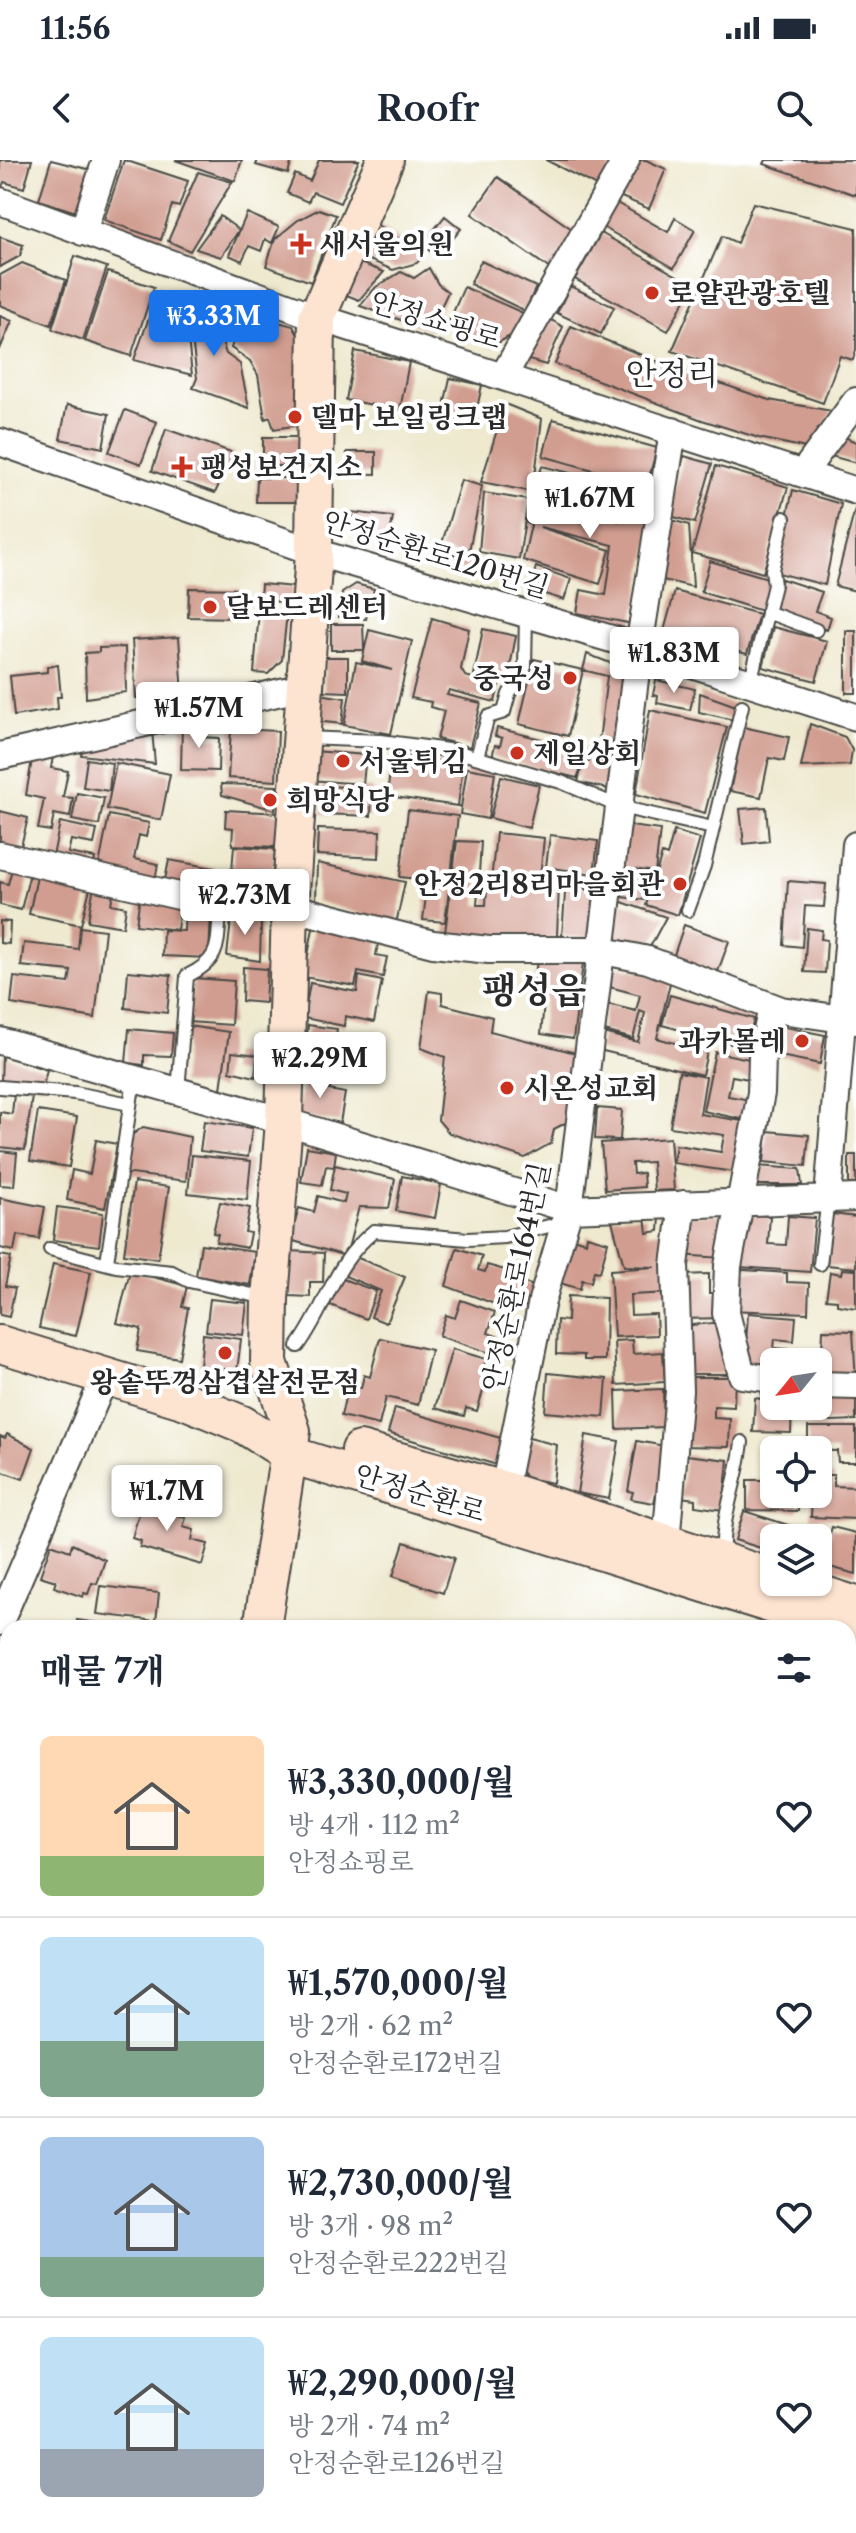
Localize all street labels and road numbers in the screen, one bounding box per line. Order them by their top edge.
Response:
street label: 안정쇼핑로 [366,284,506,356]
street label: 안정순환로120번길 [319,503,553,605]
street label: 안정순환로164번길 [475,1159,557,1395]
street label: 안정순환로 [350,1457,490,1529]

